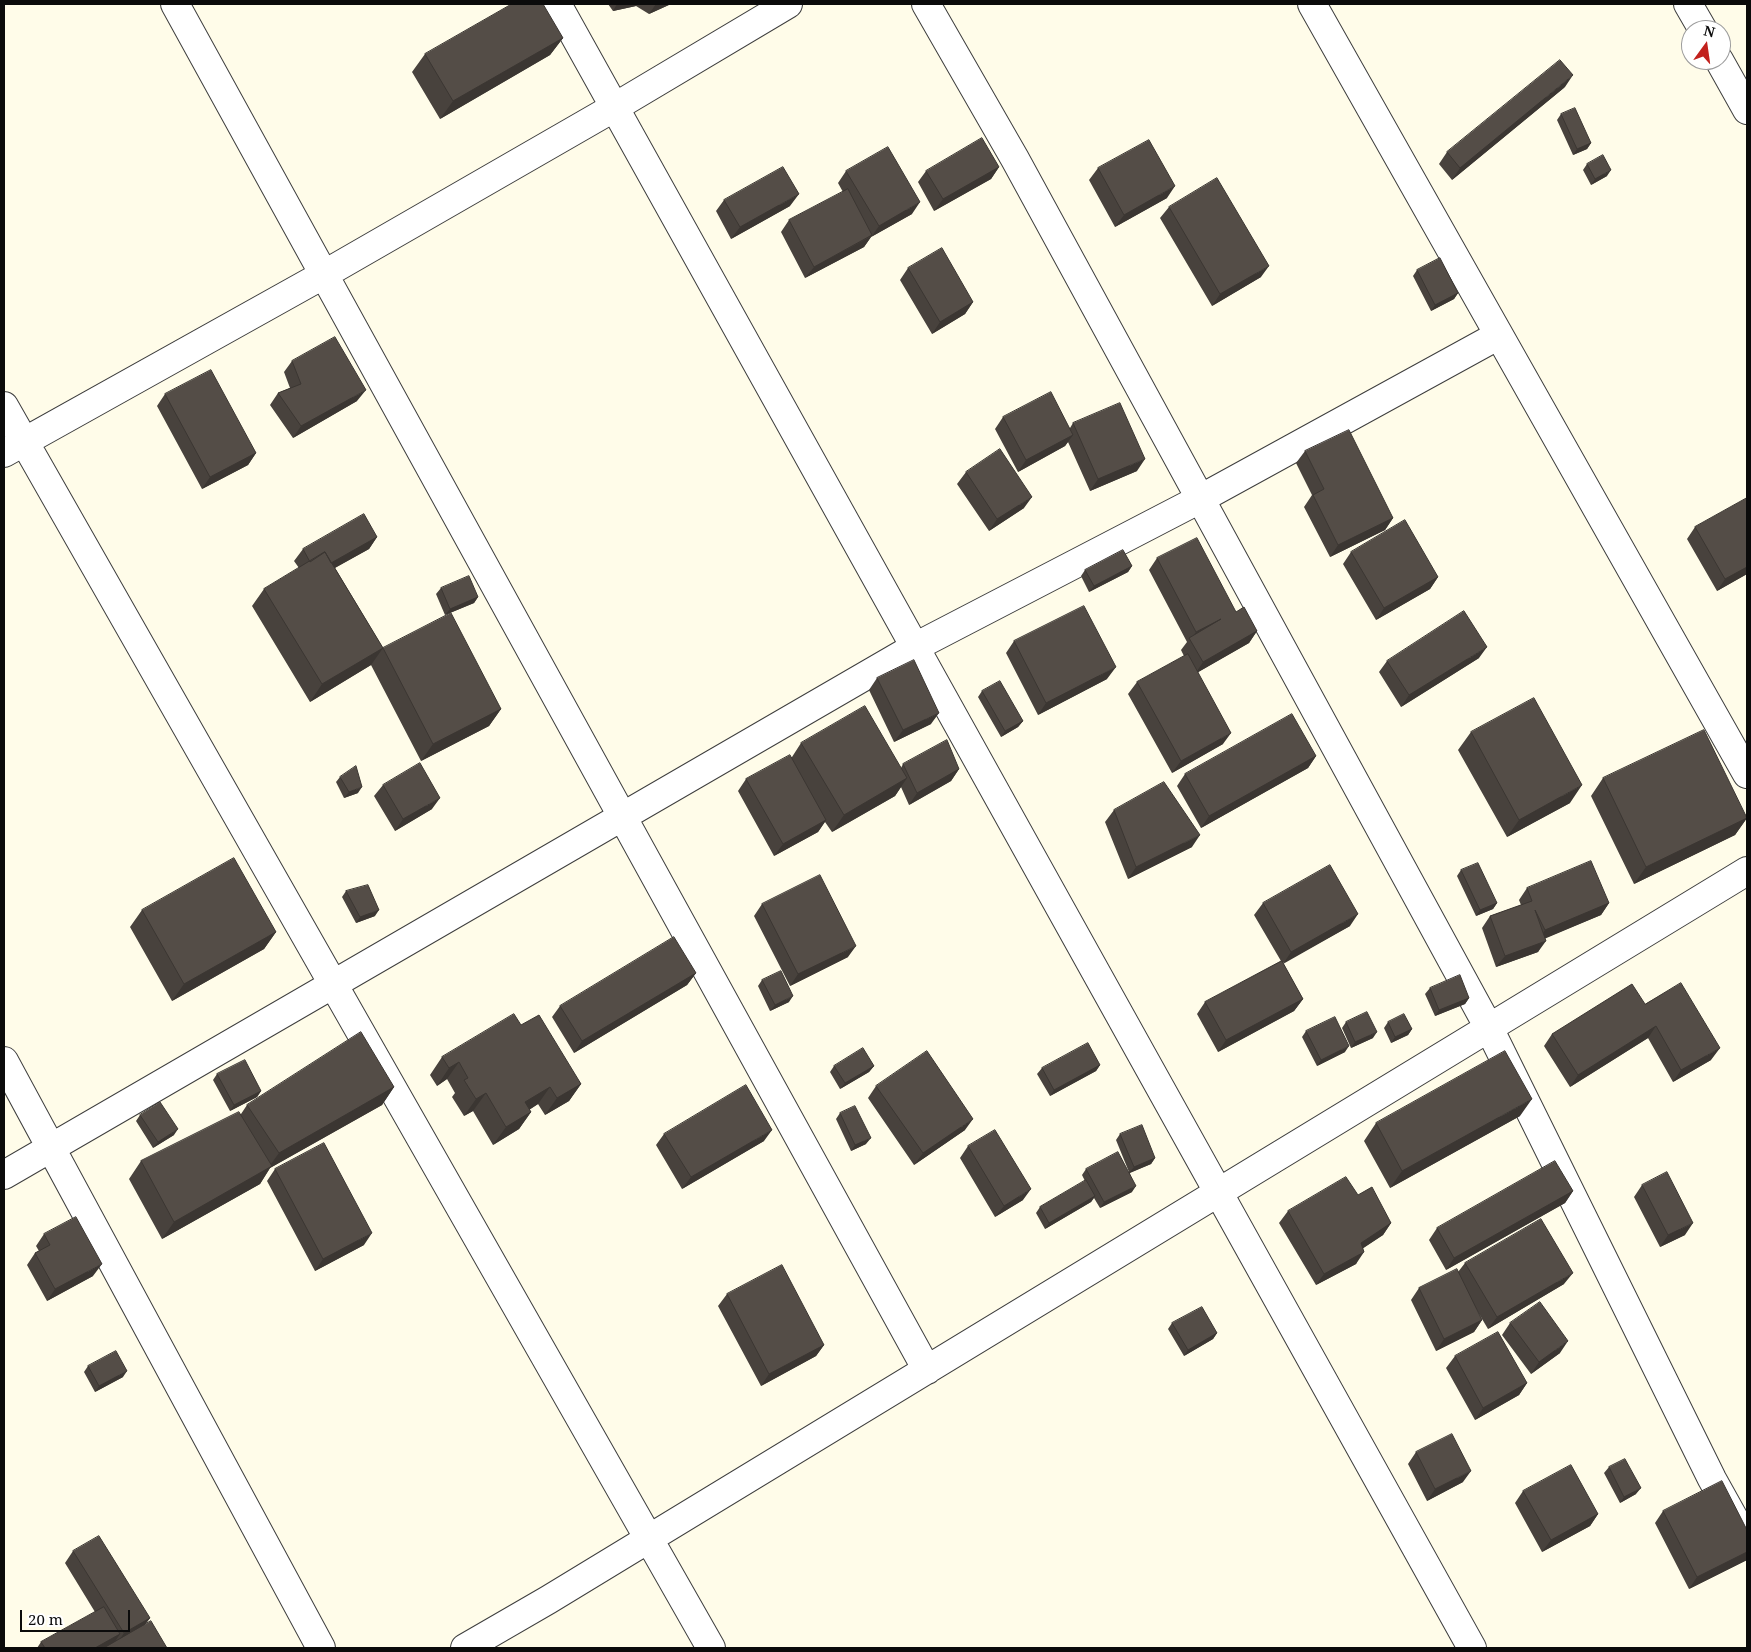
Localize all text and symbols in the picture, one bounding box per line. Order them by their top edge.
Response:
north arrow [1681,20,1731,70]
text: N [1702,20,1717,41]
scale bar [22,1600,132,1632]
text: 20 m [28,1609,63,1629]

